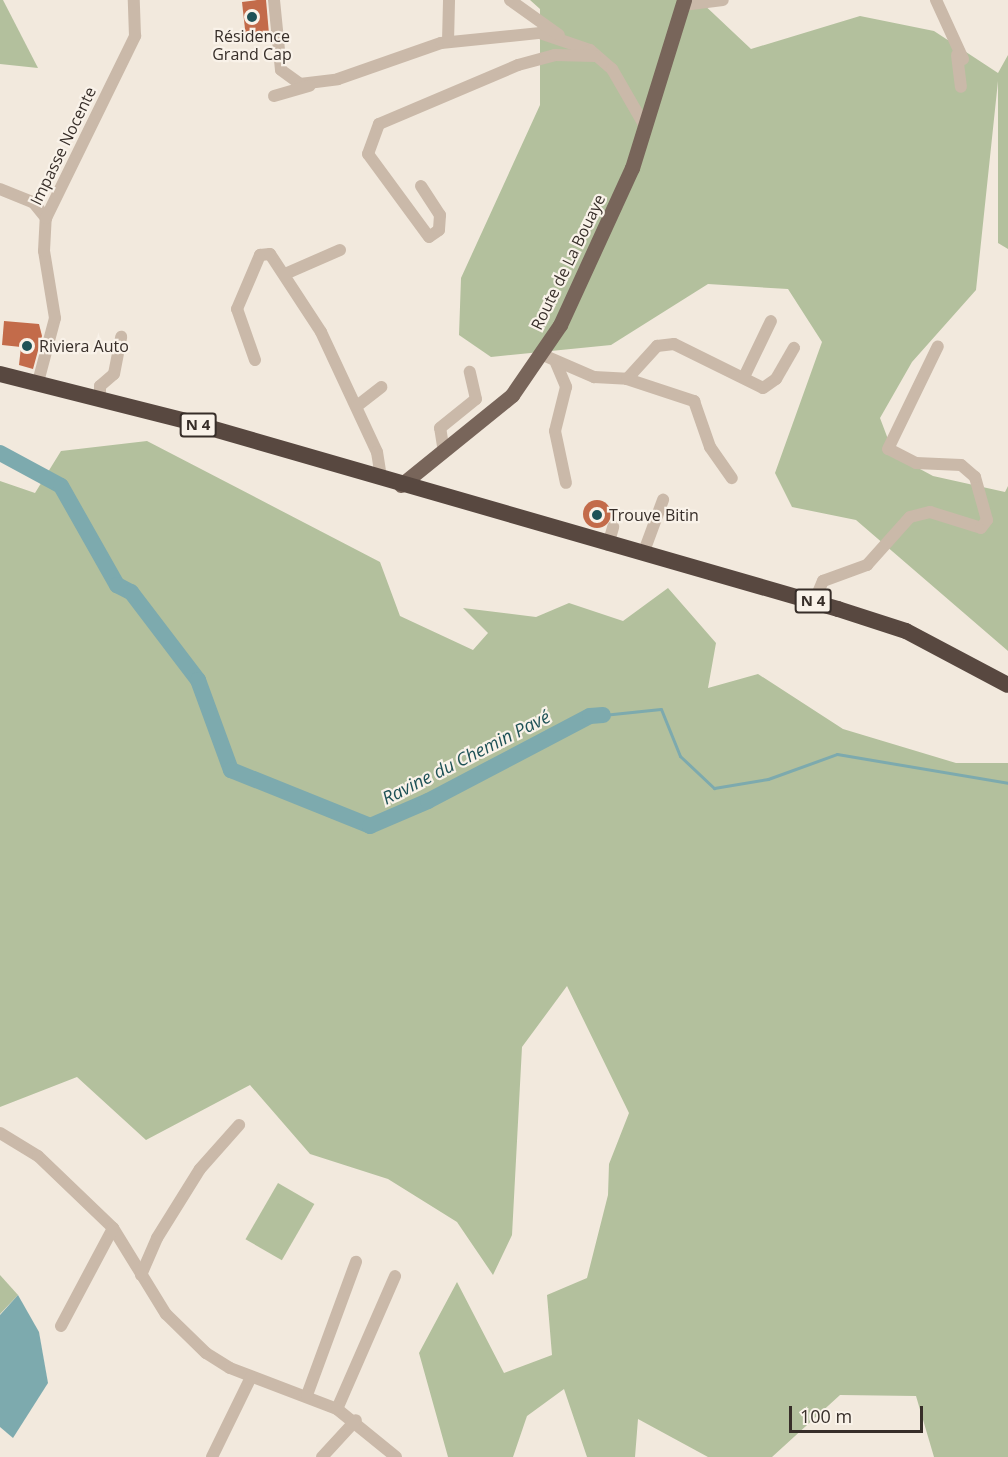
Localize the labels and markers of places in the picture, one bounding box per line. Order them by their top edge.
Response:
marker: Résidence Grand Cap [245,10,259,24]
place label: Résidence Grand Cap [212,26,292,64]
place label: Riviera Auto [39,336,129,356]
marker: Riviera Auto [20,339,34,353]
place label: Trouve Bitin [609,505,699,525]
marker: Trouve Bitin [590,508,604,522]

